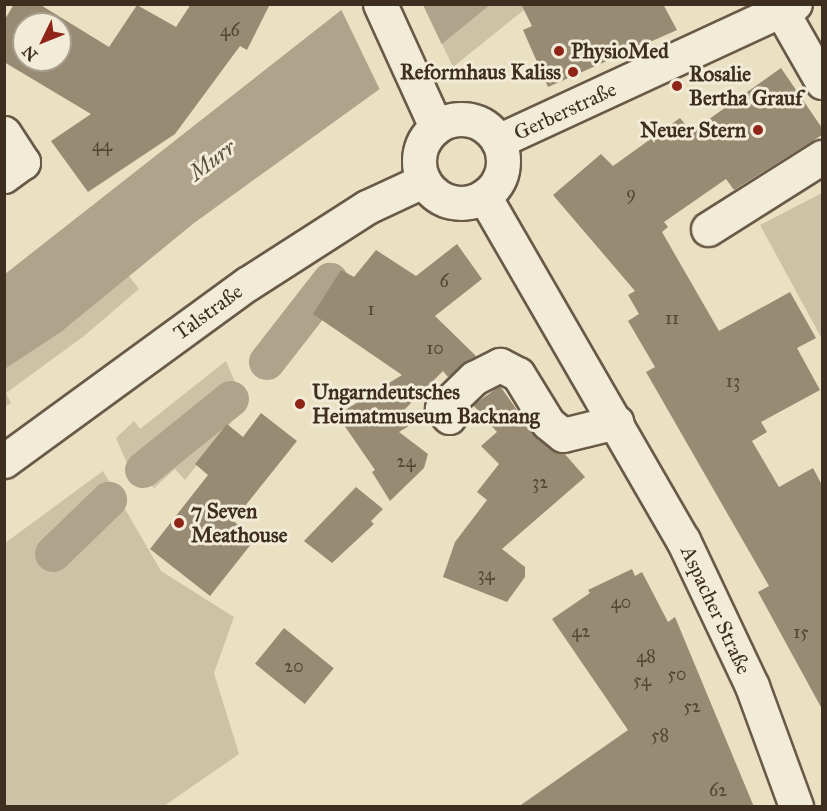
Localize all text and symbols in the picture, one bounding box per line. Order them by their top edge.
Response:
north arrow [12,12,72,72]
house number: 46 [220,19,240,41]
place label: PhysioMed [571,38,669,64]
text: N [18,42,42,65]
marker: PhysioMed [552,44,566,58]
place label: Reformhaus Kaliss [400,59,561,85]
place label: Rosalie Bertha Grauf [689,61,802,111]
marker: Reformhaus Kaliss [566,65,580,79]
street label: Gerberstraße [510,76,620,146]
marker: Rosalie Bertha Grauf [670,79,684,93]
place label: Neuer Stern [640,117,746,143]
marker: Neuer Stern [751,123,765,137]
house number: 44 [92,134,112,156]
water label: Murr [184,134,240,186]
house number: 9 [626,182,636,204]
house number: 6 [439,270,449,292]
street label: Talstraße [169,279,247,345]
house number: 1 [367,298,375,320]
house number: 11 [665,307,679,329]
house number: 10 [426,337,444,359]
house number: 13 [726,370,740,392]
place label: Ungarndeutsches Heimatmuseum Backnang [312,379,540,429]
marker: Ungarndeutsches Heimatmuseum Backnang [293,397,307,411]
house number: 24 [397,450,415,472]
house number: 32 [532,471,548,493]
place label: 7 Seven Meathouse [191,498,287,548]
marker: 7 Seven Meathouse [172,516,186,530]
street label: Aspacher Straße [675,542,757,678]
house number: 34 [477,563,495,585]
house number: 40 [611,591,631,613]
house number: 42 [572,620,590,642]
house number: 15 [793,621,809,643]
house number: 48 [636,645,656,667]
house number: 20 [284,655,304,677]
house number: 50 [668,663,686,685]
house number: 54 [633,669,651,691]
house number: 52 [683,695,701,717]
house number: 58 [651,724,669,746]
house number: 62 [709,779,727,801]

